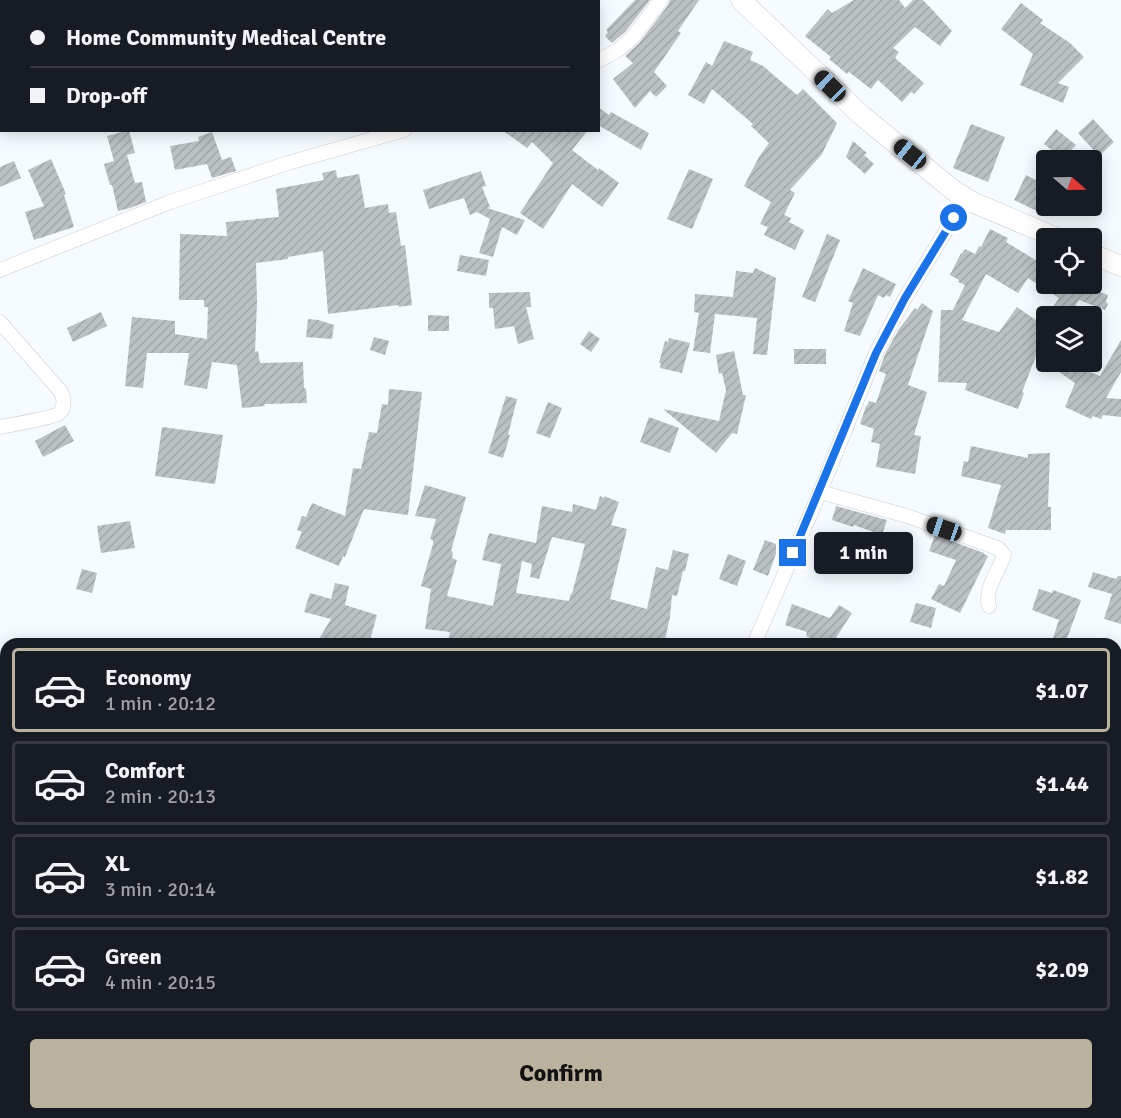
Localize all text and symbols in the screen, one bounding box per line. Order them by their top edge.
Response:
text: Home Community Medical Centre [66,24,386,51]
car [811,67,849,105]
text: Drop-off [66,82,147,109]
car [890,136,930,172]
north arrow [1036,150,1102,216]
map controls [1036,150,1102,372]
route start [940,204,967,231]
button: locate [1036,228,1102,294]
button: layers [1036,306,1102,372]
car [924,515,964,543]
callout: 1 min [814,532,913,574]
route end [779,539,806,566]
text: 1 min [839,540,888,565]
icon: car [33,663,87,717]
text: Economy [105,664,191,691]
text: $1.07 [1035,677,1089,704]
text: 1 min · 20:12 [105,691,216,716]
icon: car [33,756,87,810]
text: Comfort [105,757,185,784]
text: $1.44 [1035,770,1089,797]
text: 2 min · 20:13 [105,784,216,809]
icon: car [33,849,87,903]
text: XL [105,850,130,877]
text: $1.82 [1035,863,1089,890]
text: 3 min · 20:14 [105,877,216,902]
icon: car [33,942,87,996]
text: Green [105,943,162,970]
text: $2.09 [1035,956,1089,983]
text: 4 min · 20:15 [105,970,216,995]
button: Confirm [30,1039,1092,1108]

